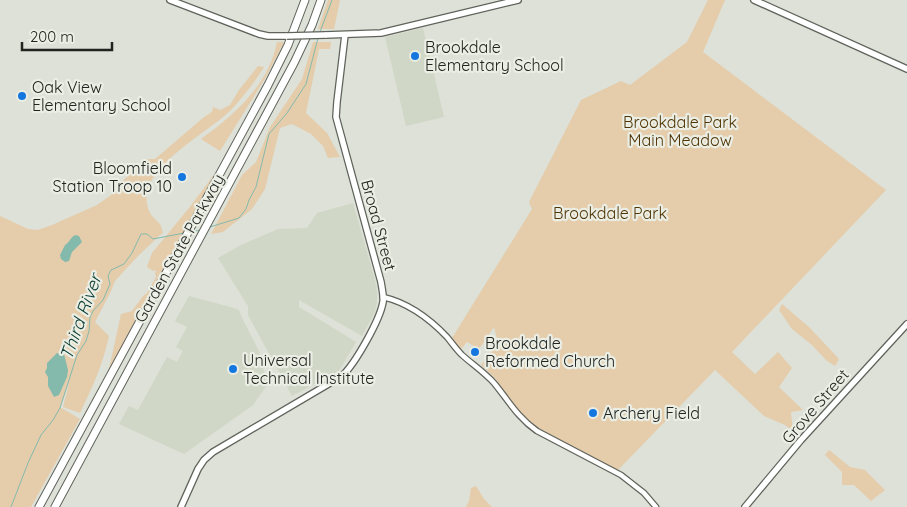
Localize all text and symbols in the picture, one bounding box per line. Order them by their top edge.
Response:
scale bar [22,20,112,52]
text: 200 m [30,27,74,46]
place label: Brookdale Elementary School [425,37,564,75]
marker: Brookdale Elementary School [409,50,421,62]
place label: Oak View Elementary School [32,77,171,115]
marker: Oak View Elementary School [16,90,28,102]
park label: Brookdale Park Main Meadow [623,112,737,150]
place label: Bloomfield Station Troop 10 [52,158,172,196]
street label: Garden State Parkway [130,170,228,326]
marker: Bloomfield Station Troop 10 [176,171,188,183]
street label: Broad Street [357,177,401,273]
park label: Brookdale Park [553,203,667,223]
water label: Third River [54,269,107,363]
place label: Brookdale Reformed Church [485,333,615,371]
marker: Brookdale Reformed Church [469,346,481,358]
place label: Universal Technical Institute [243,350,374,388]
marker: Universal Technical Institute [227,363,239,375]
street label: Grove Street [777,365,853,447]
place label: Archery Field [603,403,700,423]
marker: Archery Field [587,407,599,419]

